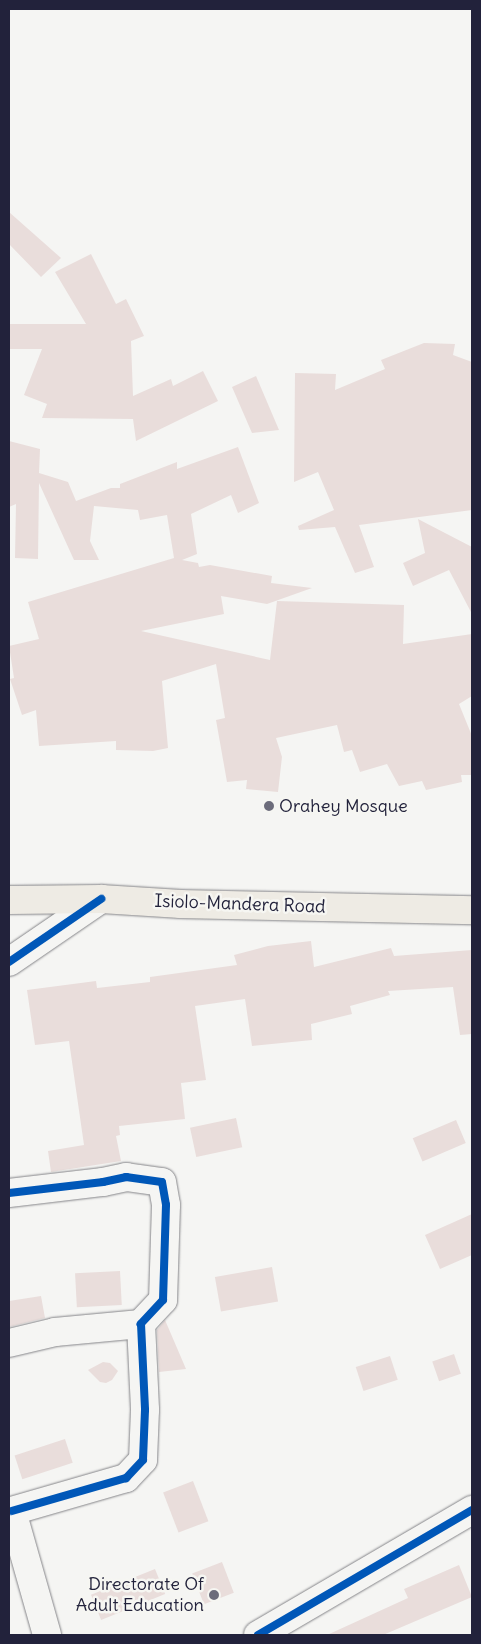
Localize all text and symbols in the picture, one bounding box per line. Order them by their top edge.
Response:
place label: Orahey Mosque [279,795,408,817]
marker: Orahey Mosque [263,800,275,812]
street label: Isiolo-Mandera Road [154,890,326,918]
place label: Directorate Of Adult Education [76,1574,204,1616]
marker: Directorate Of Adult Education [208,1589,220,1601]

